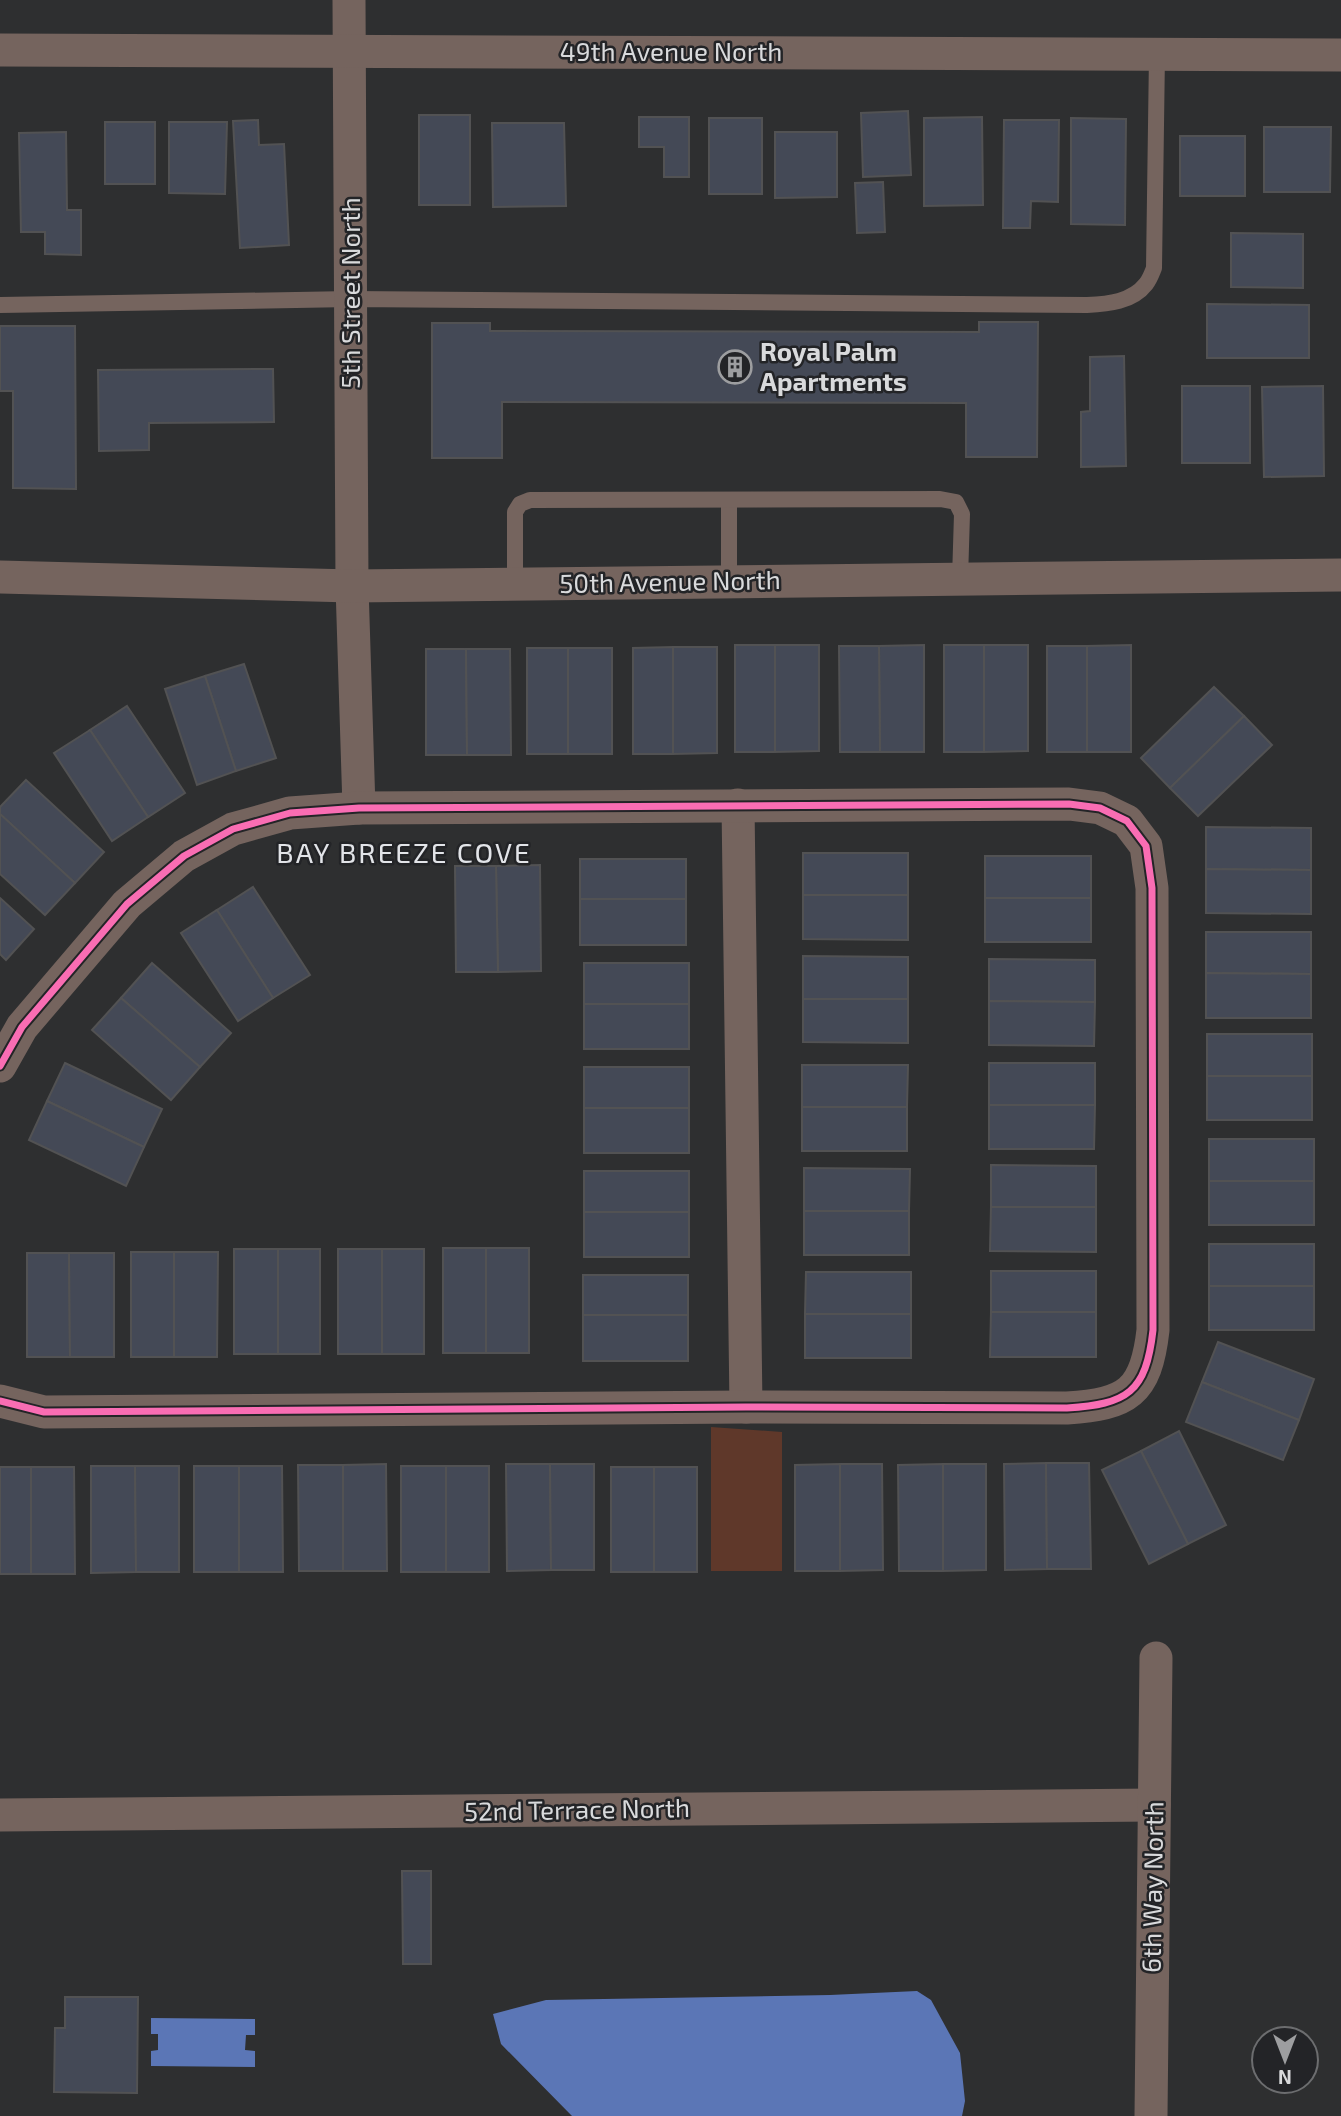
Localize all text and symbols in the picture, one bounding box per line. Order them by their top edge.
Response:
street label: 49th Avenue North [560,35,782,66]
street label: 5th Street North [334,197,365,389]
place label: Royal Palm Apartments [760,335,907,396]
building icon: Royal Palm Apartments [716,348,754,386]
street label: 50th Avenue North [559,563,781,598]
district label: BAY BREEZE COVE [276,835,532,869]
street label: 52nd Terrace North [464,1791,690,1826]
street label: 6th Way North [1135,1801,1168,1973]
north arrow [1250,2025,1320,2095]
text: N [1278,2066,1292,2089]

